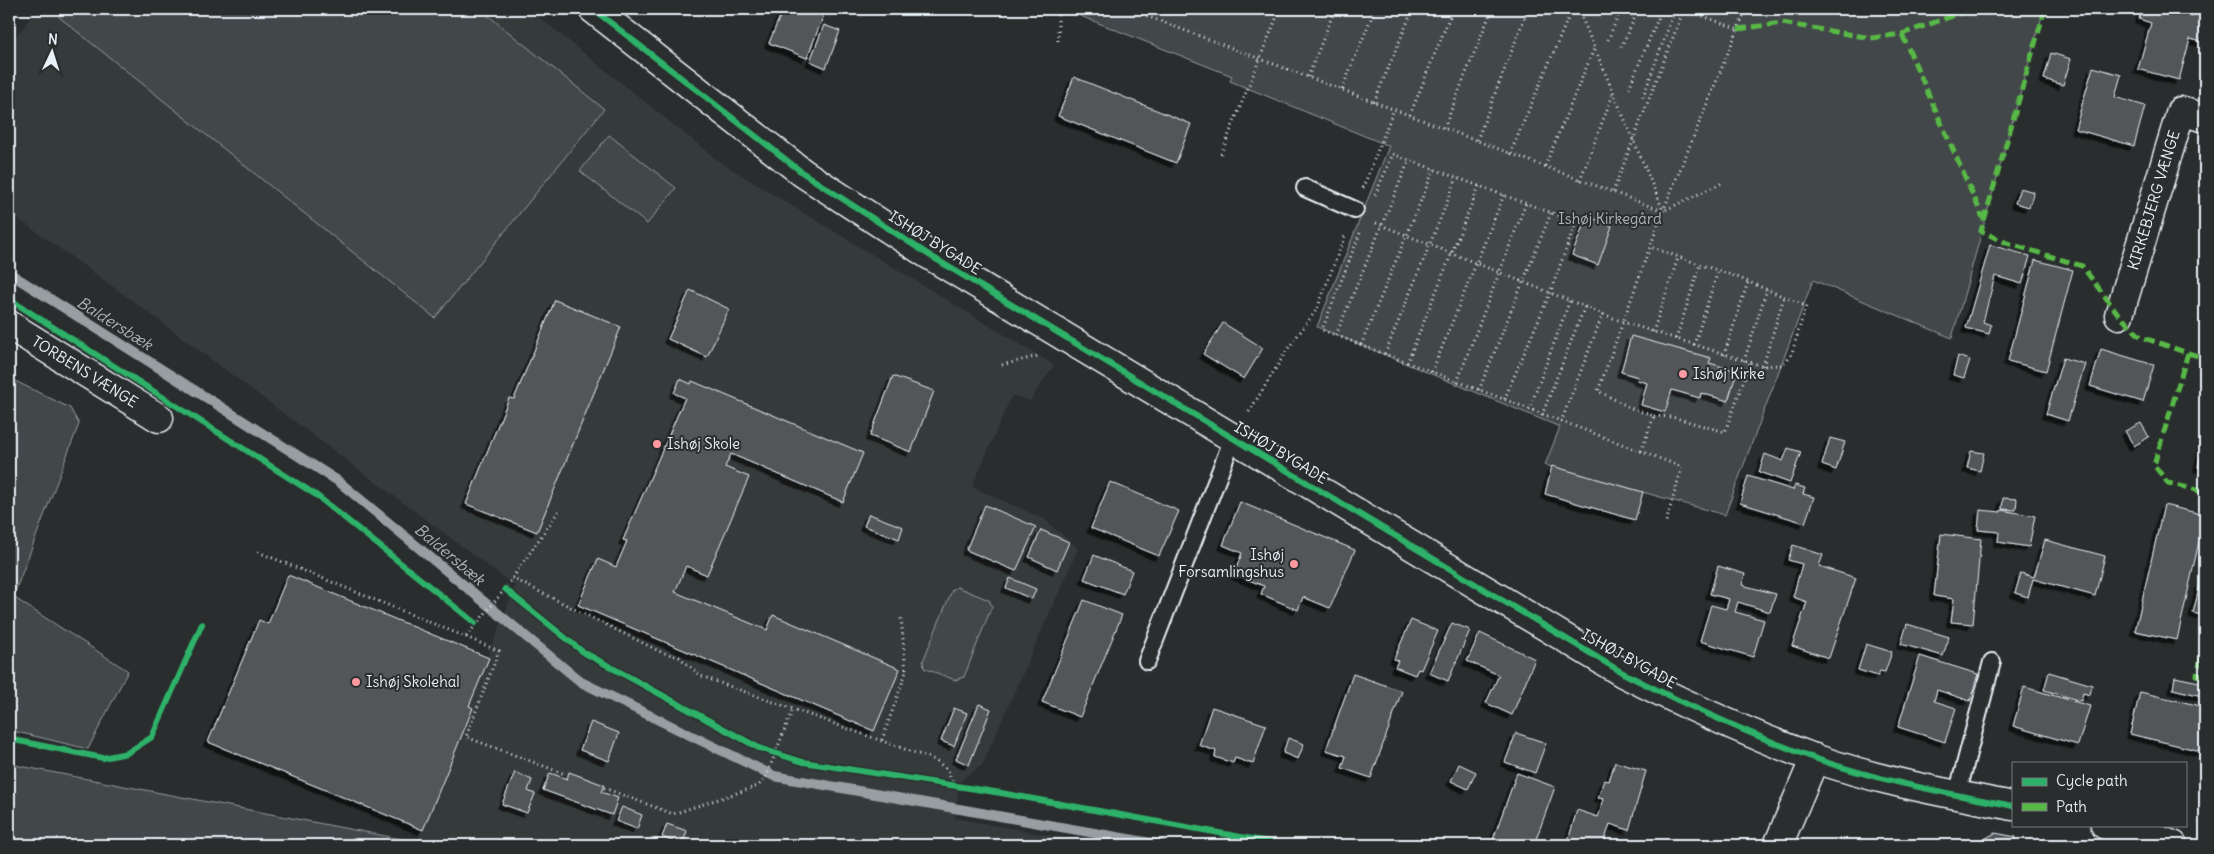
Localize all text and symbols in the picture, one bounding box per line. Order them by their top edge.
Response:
north arrow [28,28,78,78]
text: N [47,30,58,48]
street label: KIRKEBJERG VÆNGE [2123,128,2184,272]
street label: ISHØJ BYGADE [886,207,985,279]
park label: Ishøj Kirkegård [1558,209,1662,228]
water label: Baldersbæk [74,292,158,355]
street label: TORBENS VÆNGE [28,331,142,412]
place label: Ishøj Kirke [1693,364,1765,383]
marker: Ishøj Kirke [1677,368,1689,380]
street label: ISHØJ BYGADE [1231,417,1331,488]
place label: Ishøj Skole [667,434,740,453]
marker: Ishøj Skole [651,438,663,450]
water label: Baldersbæk [411,519,491,590]
place label: Ishøj Forsamlingshus [1178,545,1284,581]
marker: Ishøj Forsamlingshus [1288,558,1300,570]
street label: ISHØJ BYGADE [1579,625,1680,693]
place label: Ishøj Skolehal [366,672,460,691]
marker: Ishøj Skolehal [350,676,362,688]
legend [2012,762,2186,826]
text: Cycle path [2056,771,2128,790]
text: Path [2056,797,2087,816]

